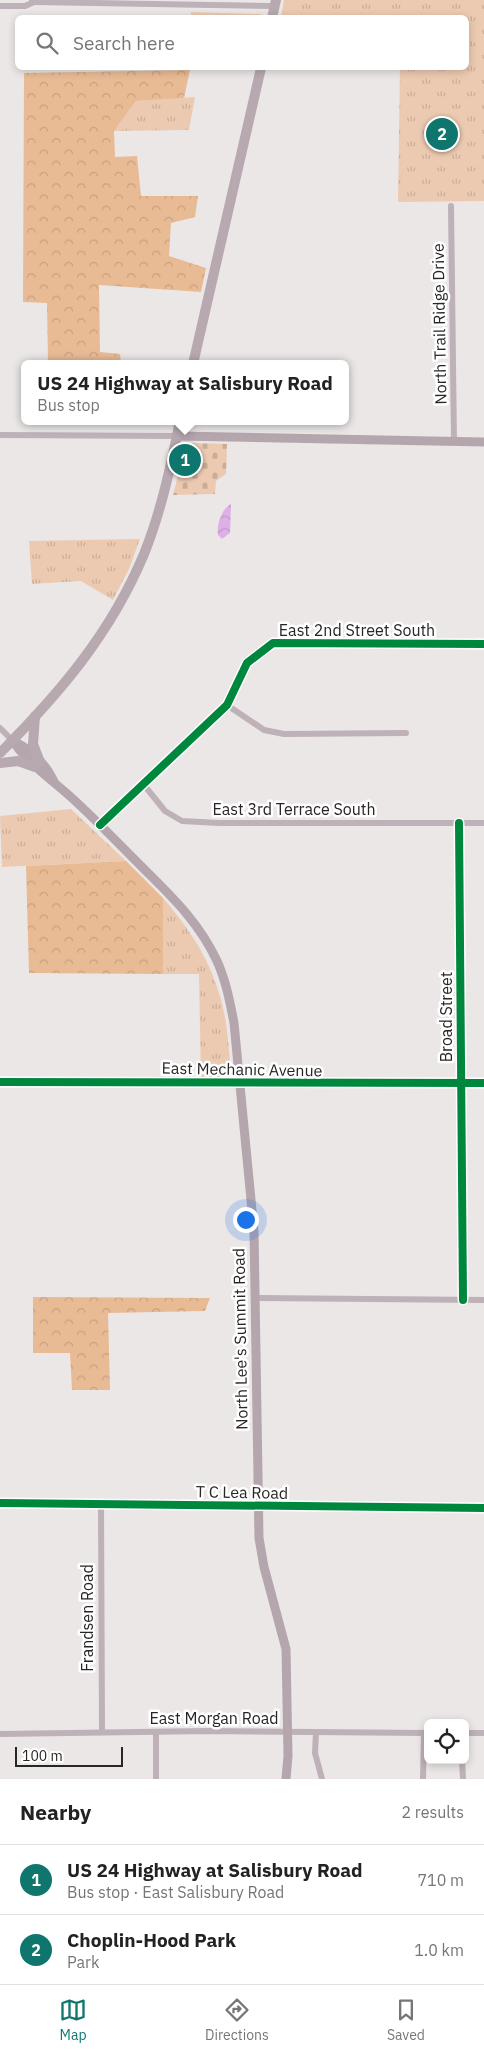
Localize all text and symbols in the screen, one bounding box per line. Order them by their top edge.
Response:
search box [15,15,469,70]
icon: search [33,29,61,57]
text: Search here [73,31,175,55]
pin: 2 [426,115,458,153]
street label: North Trail Ridge Drive [428,243,450,405]
popup [21,360,349,425]
text: US 24 Highway at Salisbury Road [37,371,333,395]
text: Bus stop [37,395,100,415]
pin: 1 [169,441,201,479]
street label: East 2nd Street South [279,620,435,640]
street label: East 3rd Terrace South [212,799,376,819]
street label: Broad Street [436,972,456,1062]
street label: East Mechanic Avenue [161,1058,323,1080]
your location [233,1207,259,1233]
street label: North Lee's Summit Road [228,1248,252,1430]
street label: T C Lea Road [196,1481,288,1503]
street label: Frandsen Road [77,1564,97,1672]
street label: East Morgan Road [150,1708,279,1728]
map controls [424,1719,469,1764]
button: locate [424,1719,469,1764]
scale bar [15,1744,122,1767]
text: 100 m [22,1747,63,1765]
text: Nearby [20,1798,91,1826]
text: 2 results [401,1802,464,1822]
text: US 24 Highway at Salisbury Road [67,1858,363,1882]
text: 1 [31,1870,41,1890]
text: 710 m [417,1870,464,1890]
text: Bus stop · East Salisbury Road [67,1882,284,1902]
text: Choplin-Hood Park [67,1928,236,1952]
text: 2 [31,1940,41,1960]
text: 1.0 km [414,1940,464,1960]
text: Park [67,1952,99,1972]
tab: Map [59,1996,87,2044]
tab: Directions [205,1996,269,2044]
tab: Saved [387,1996,425,2044]

